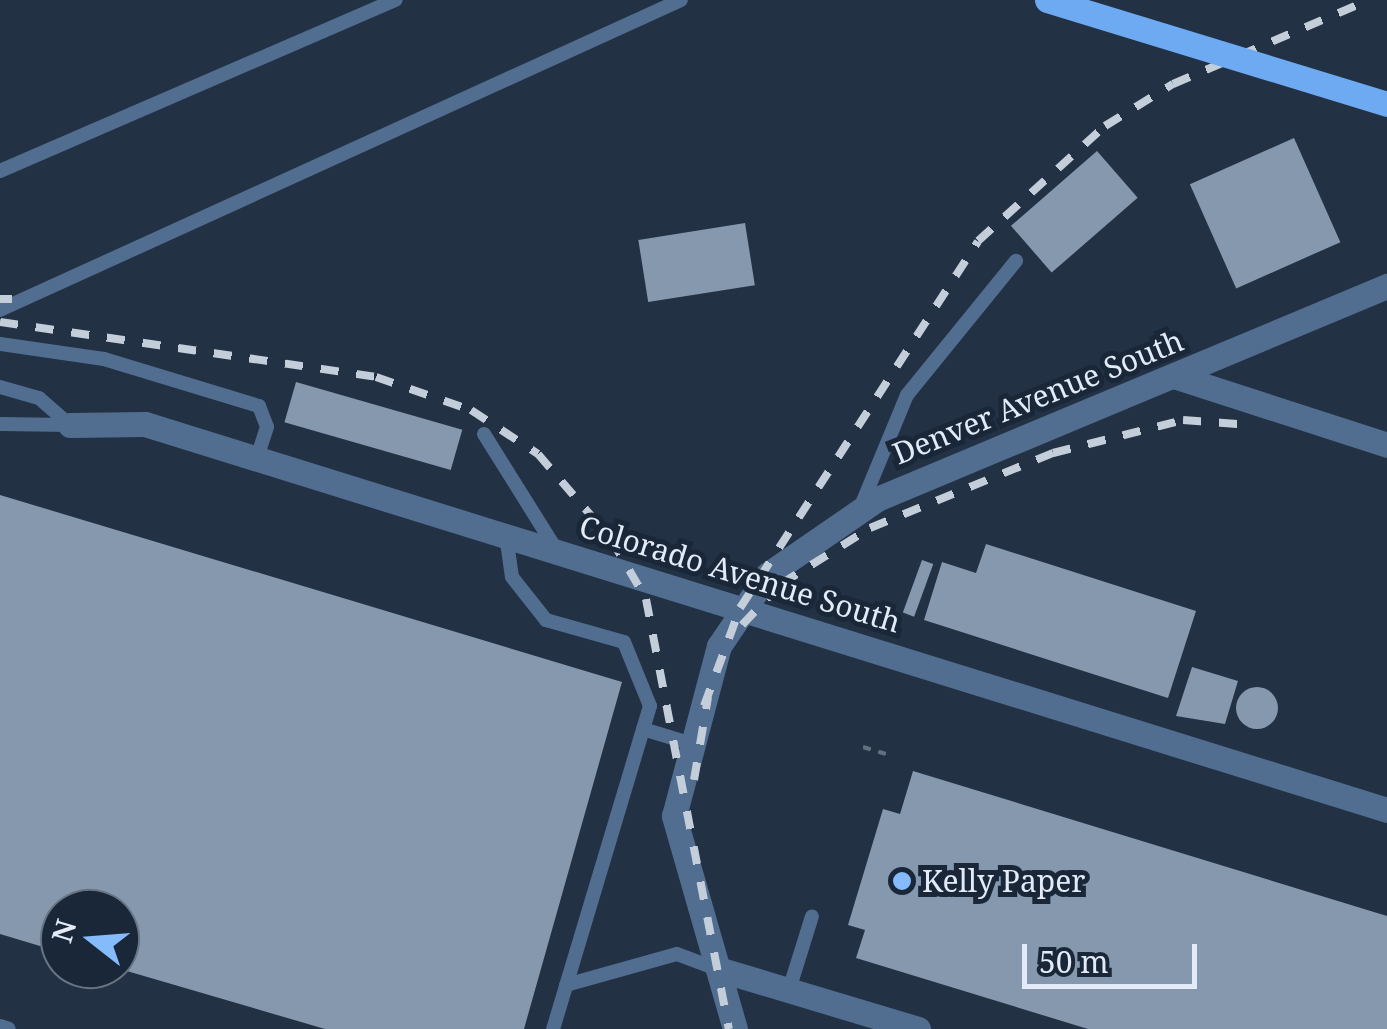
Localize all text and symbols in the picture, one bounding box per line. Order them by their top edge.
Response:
street label: Denver Avenue South [888,322,1188,472]
street label: Colorado Avenue South [575,508,905,640]
place label: Kelly Paper [922,863,1085,899]
marker: Kelly Paper [891,870,913,892]
north arrow [40,889,140,989]
text: N [42,915,85,947]
scale bar [1027,924,1202,986]
text: 50 m [1039,941,1109,982]

